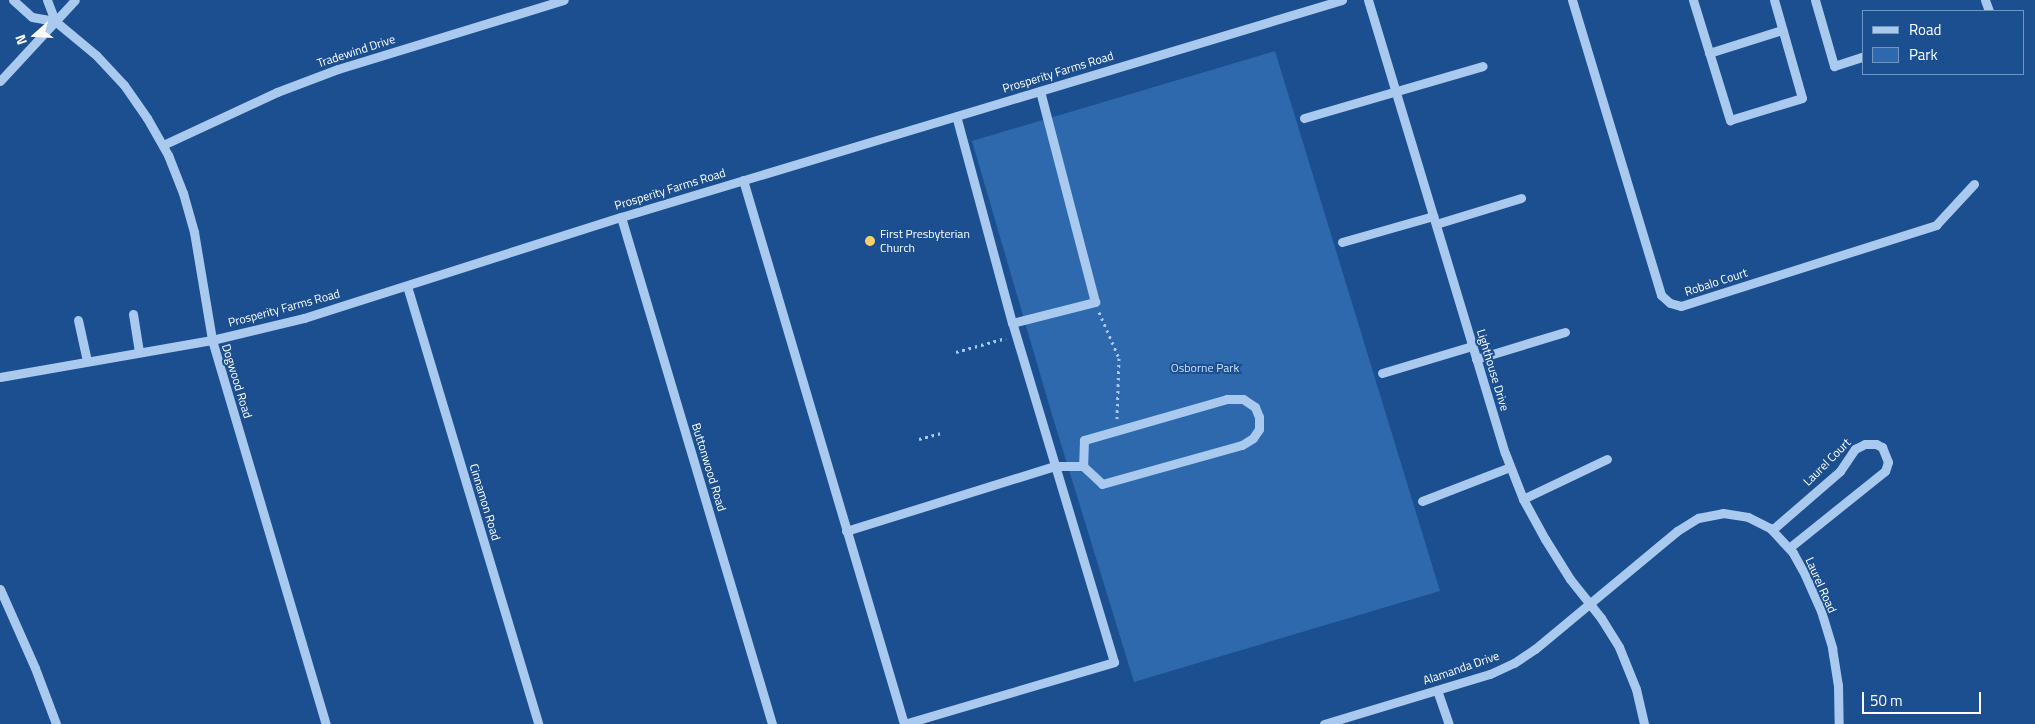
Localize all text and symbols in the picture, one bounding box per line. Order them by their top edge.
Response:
north arrow [10,10,60,60]
legend [1862,10,2025,75]
text: Road [1909,18,1941,41]
text: N [9,32,32,48]
street label: Tradewind Drive [315,32,397,70]
text: Park [1909,43,1938,66]
street label: Prosperity Farms Road [1001,48,1115,96]
street label: Prosperity Farms Road [613,165,727,213]
place label: First Presbyterian Church [880,227,970,255]
marker: First Presbyterian Church [864,235,876,247]
street label: Robalo Court [1683,265,1749,299]
street label: Prosperity Farms Road [227,286,341,330]
street label: Lighthouse Drive [1474,327,1512,413]
street label: Dogwood Road [219,342,255,420]
park label: Osborne Park [1171,361,1239,375]
street label: Buttonwood Road [689,421,729,513]
street label: Laurel Court [1800,435,1854,489]
street label: Cinnamon Road [466,462,504,542]
street label: Laurel Road [1802,555,1840,615]
street label: Alamanda Drive [1421,648,1501,688]
scale bar [1865,682,1984,714]
text: 50 m [1870,689,1903,712]

